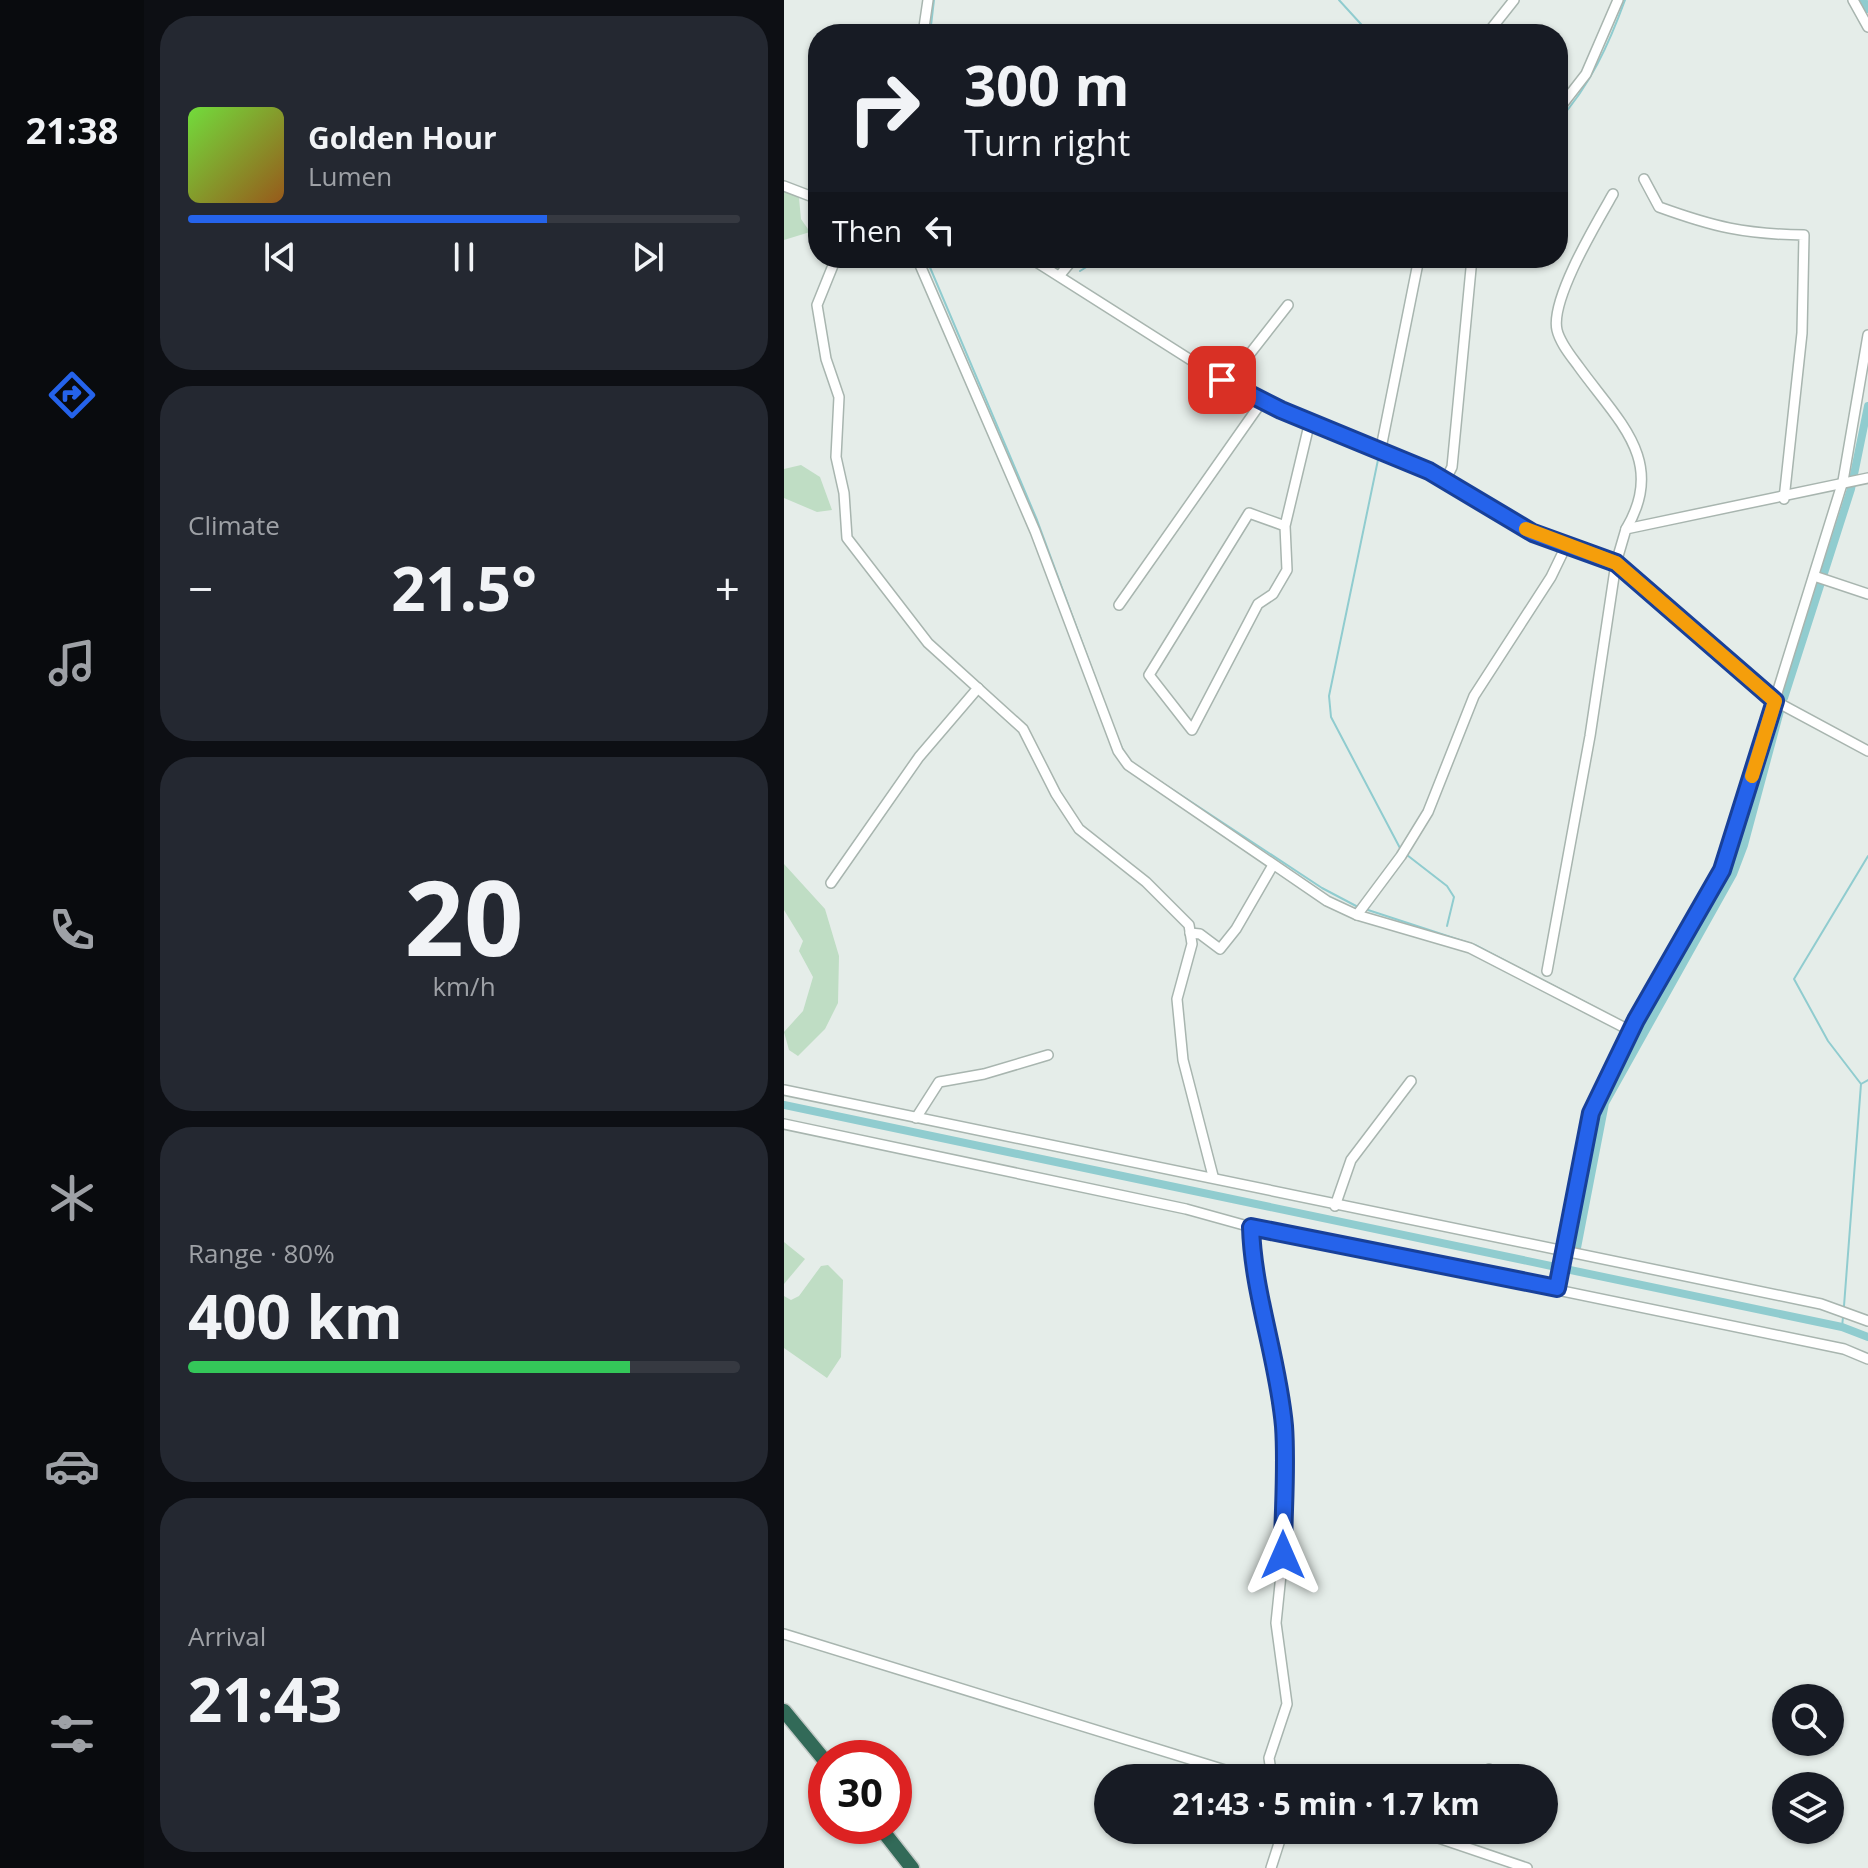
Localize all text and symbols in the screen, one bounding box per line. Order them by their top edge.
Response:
text: 300 m [964,46,1130,122]
icon: right [832,56,936,160]
text: 21:38 [26,106,118,155]
text: Golden Hour [308,117,497,158]
text: Turn right [964,118,1130,167]
text: Lumen [308,158,392,194]
icon: left [918,208,962,252]
text: Then [832,210,902,251]
icon: previous [258,235,302,279]
icon: pause [442,235,486,279]
icon: next [626,235,670,279]
pin [1188,346,1256,414]
icon: arrive [1200,358,1244,402]
icon: directions [44,367,100,423]
text: Climate [188,507,280,543]
text: 21.5° [391,547,537,629]
text: − [188,558,213,618]
text: + [715,558,740,618]
icon: music [44,635,100,691]
text: 20 [405,845,523,986]
icon: phone [44,902,100,958]
text: km/h [432,968,496,1004]
icon: climate [44,1170,100,1226]
text: Range · 80% [188,1235,335,1271]
text: 400 km [188,1275,403,1357]
icon: car [44,1438,100,1494]
position arrow [1241,1513,1325,1597]
text: Arrival [188,1618,266,1654]
text: 21:43 [188,1658,342,1740]
map controls [1772,1684,1844,1844]
button: search [1772,1684,1844,1756]
icon: filters [44,1706,100,1762]
speed limit sign: 30 [808,1740,912,1844]
button: layers [1772,1772,1844,1844]
text: 21:43 · 5 min · 1.7 km [1172,1783,1480,1824]

